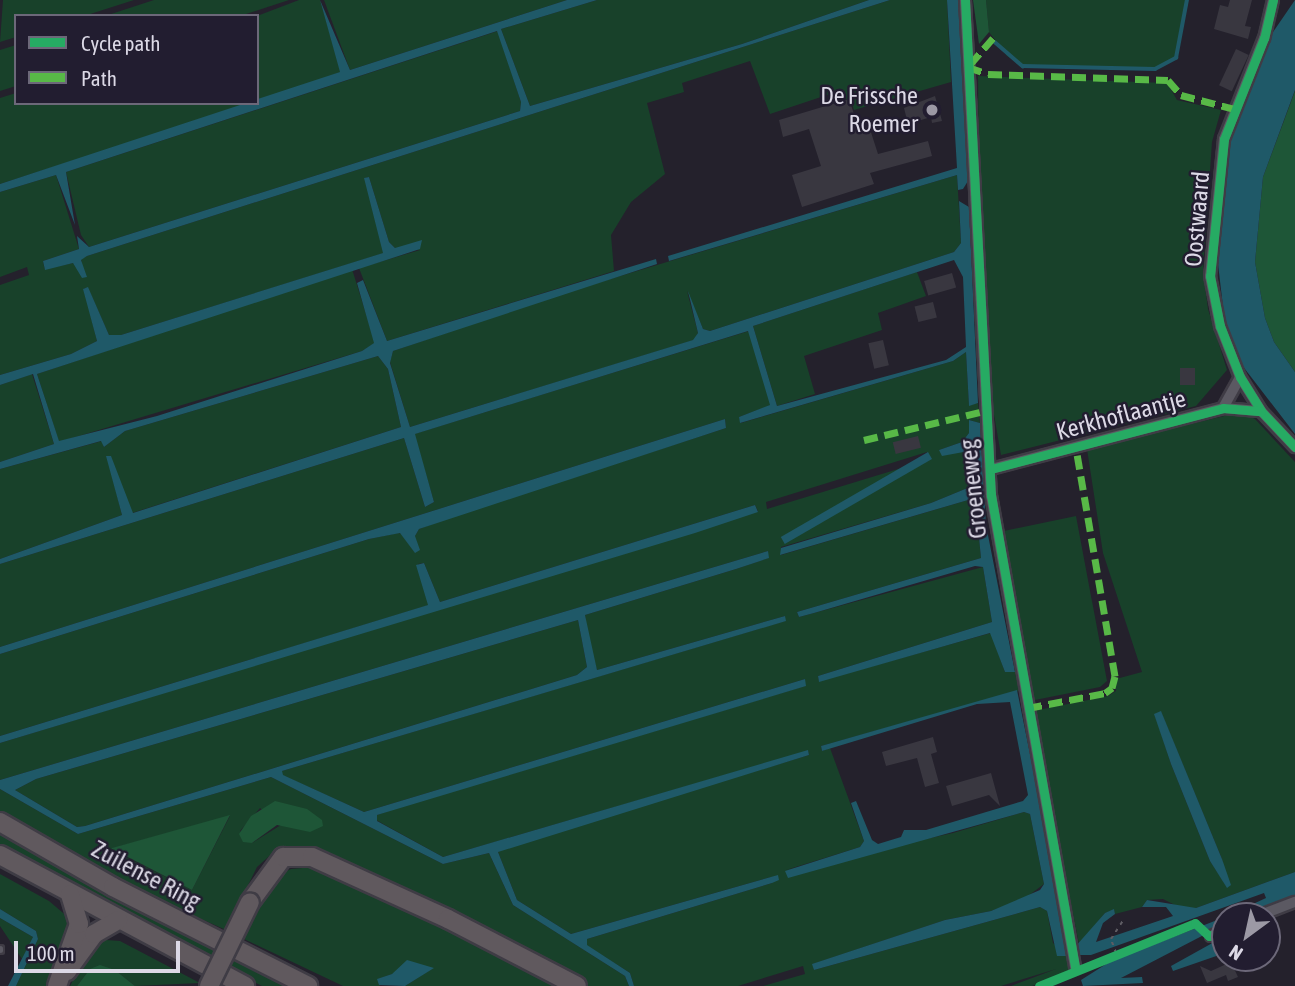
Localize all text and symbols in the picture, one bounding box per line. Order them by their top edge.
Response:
legend [14,14,259,105]
text: Cycle path [81,31,160,55]
text: Path [81,66,117,90]
place label: De Frissche Roemer [820,82,918,138]
marker: De Frissche Roemer [924,102,940,118]
street label: Oostwaard [1178,170,1216,268]
street label: Kerkhoflaantje [1053,384,1189,446]
street label: Groeneweg [953,438,993,540]
street label: Zuilense Ring [87,834,205,916]
north arrow [1211,902,1281,972]
scale bar [18,926,184,970]
text: 100 m [27,941,75,965]
text: N [1225,941,1246,965]

